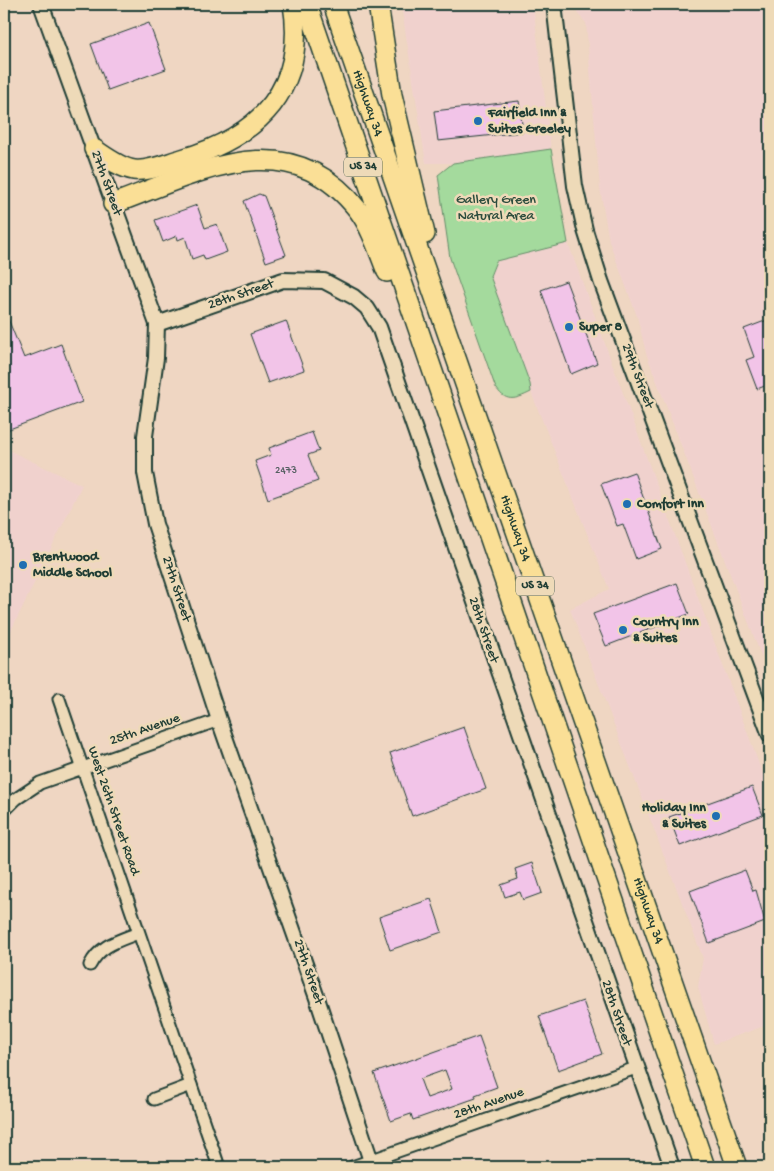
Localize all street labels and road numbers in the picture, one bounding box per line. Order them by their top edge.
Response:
street label: Highway 34 [348,68,387,139]
street label: 27th Street [86,148,126,219]
road number: US 34 [344,158,382,176]
street label: 28th Street [206,275,277,314]
street label: 29th Street [617,341,658,412]
street label: Highway 34 [496,493,535,564]
street label: 27th Street [157,554,195,625]
road number: US 34 [516,576,554,596]
street label: 28th Street [464,595,503,666]
street label: 25th Avenue [108,710,183,750]
street label: West 26th Street Road [83,744,144,879]
street label: Highway 34 [629,875,668,947]
street label: 27th Street [289,937,328,1008]
street label: 28th Street [597,978,636,1049]
street label: 28th Avenue [452,1084,527,1124]

